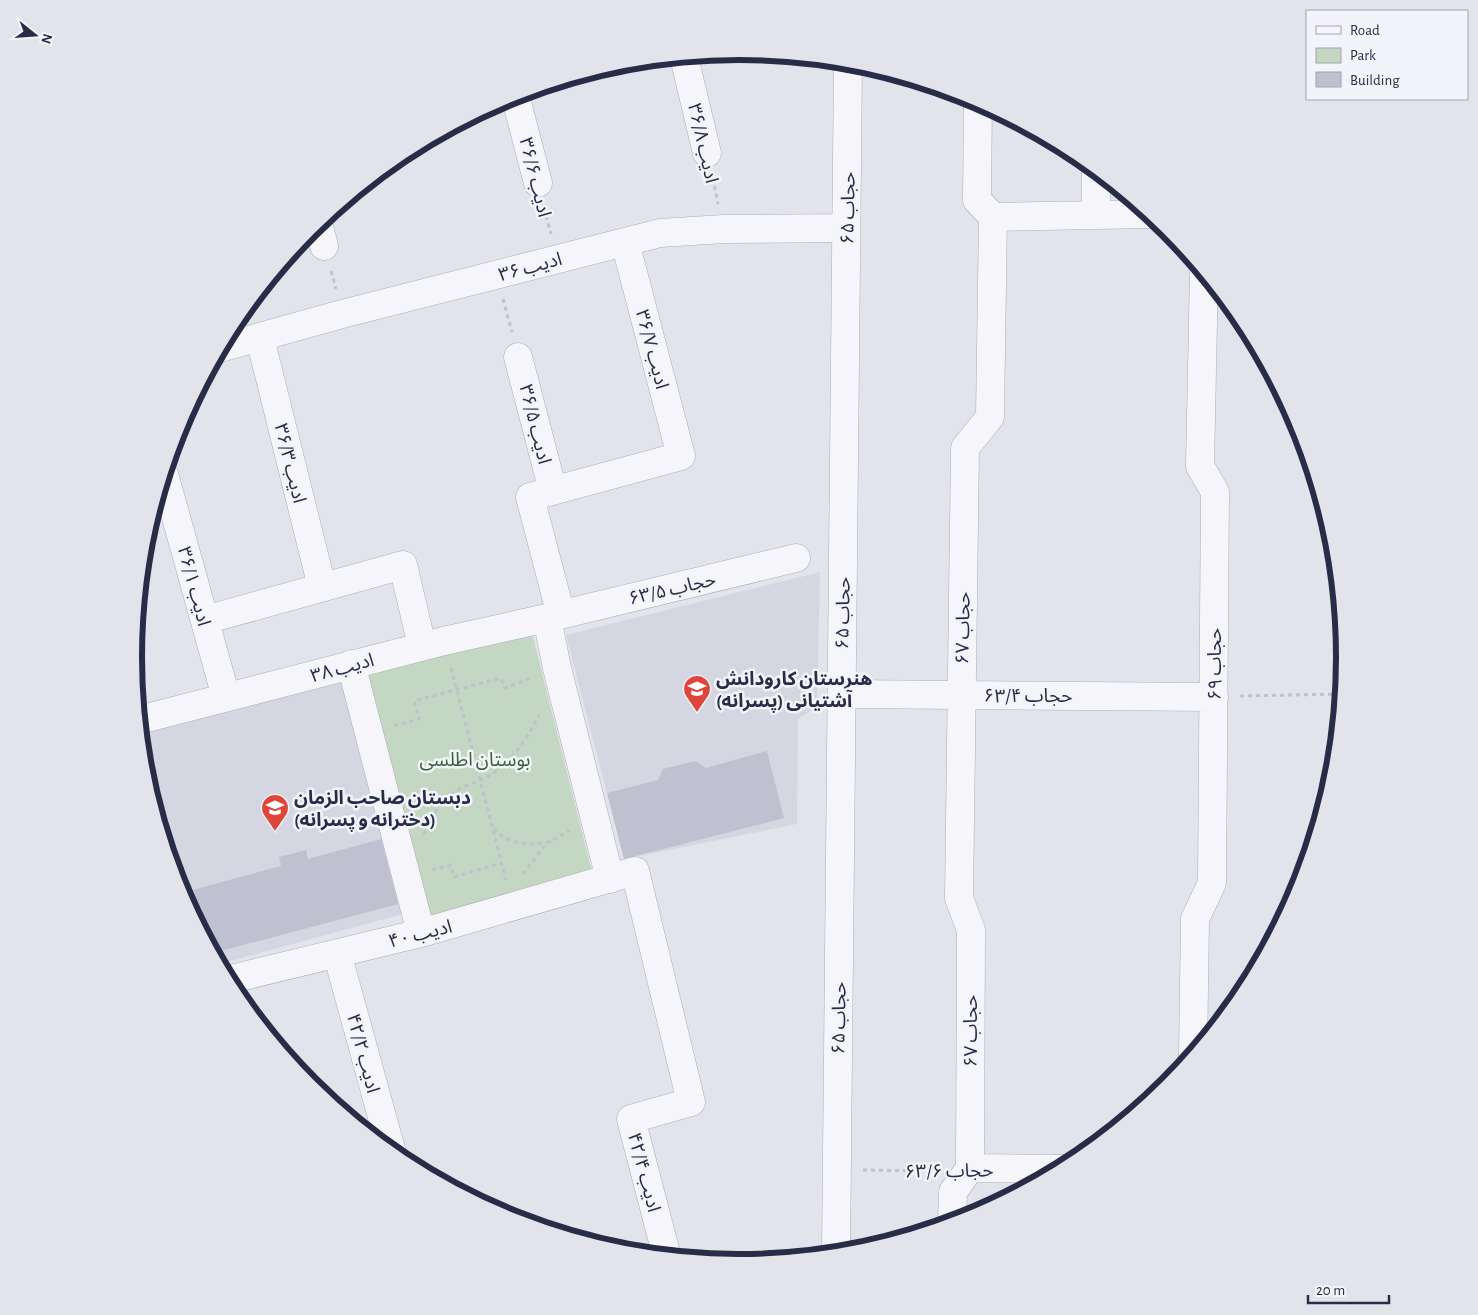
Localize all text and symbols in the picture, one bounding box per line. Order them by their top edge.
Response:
north arrow [10,10,60,60]
legend [1306,10,1468,100]
text: Road [1350,23,1380,38]
text: N [38,32,55,45]
text: Park [1350,48,1376,63]
text: Building [1350,73,1400,88]
street label: ادیب ۳۶/۸ [684,102,721,185]
street label: ادیب ۳۶/۶ [515,136,554,219]
street label: حجاب ۶۵ [838,172,859,244]
street label: ادیب ۳۶ [497,250,564,285]
street label: ادیب ۳۶/۷ [631,308,671,391]
street label: ادیب ۳۶/۵ [515,383,554,466]
street label: ادیب ۳۶/۳ [270,422,309,505]
street label: ادیب ۳۶/۱ [173,545,213,628]
street label: حجاب ۶۳/۵ [627,570,718,609]
street label: حجاب ۶۵ [833,577,854,649]
street label: حجاب ۶۷ [953,592,974,664]
street label: حجاب ۶۹ [1206,628,1225,700]
street label: ادیب ۳۸ [309,651,376,686]
place label: هنرستان کارودانش آشتیانی (پسرانه) [716,670,873,713]
school or university icon: هنرستان کارودانش آشتیانی (پسرانه) [682,674,712,713]
street label: حجاب ۶۳/۴ [984,687,1072,706]
park label: بوستان اطلسی [420,751,530,771]
place label: دبستان صاحب الزمان (دخترانه و پسرانه) [294,789,471,832]
school or university icon: دبستان صاحب الزمان (دخترانه و پسرانه) [260,793,290,832]
street label: ادیب ۴۰ [387,917,454,952]
street label: حجاب ۶۵ [829,982,850,1054]
street label: حجاب ۶۷ [962,995,981,1067]
street label: ادیب ۴۲/۲ [342,1012,382,1095]
street label: ادیب ۴۲/۴ [623,1131,663,1214]
street label: حجاب ۶۳/۶ [904,1161,994,1182]
scale bar [1308,1272,1389,1304]
text: 20 m [1316,1283,1345,1298]

